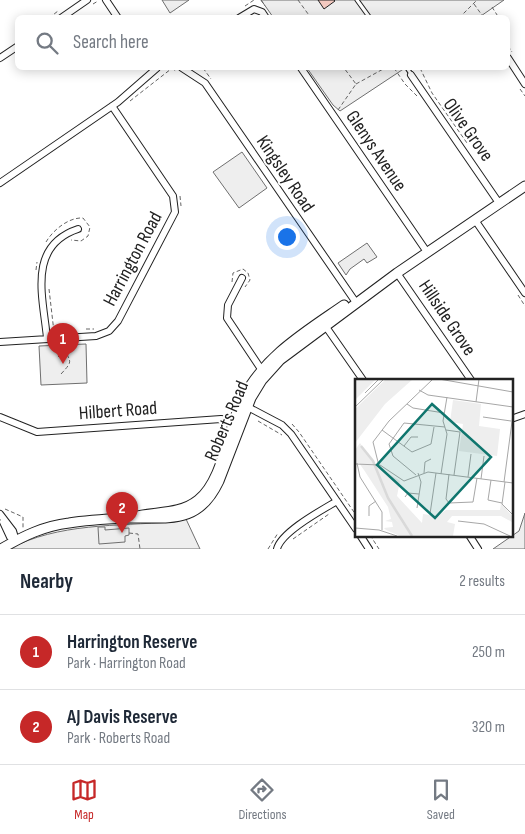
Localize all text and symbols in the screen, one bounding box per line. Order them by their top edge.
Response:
search box [15,15,510,70]
icon: search [33,29,61,57]
text: Search here [73,31,149,54]
street label: Olive Grove [438,94,498,166]
street label: Glenys Avenue [341,106,411,196]
street label: Kingsley Road [251,131,319,217]
street label: Harrington Road [99,208,167,310]
your location [274,224,300,250]
street label: Hillside Grove [413,276,481,360]
pin: 1 [47,323,79,364]
street label: Roberts Road [200,377,254,465]
inset map [355,379,512,536]
street label: Hilbert Road [78,397,158,425]
pin: 2 [106,492,138,533]
text: Nearby [20,569,73,594]
text: 2 results [459,572,505,591]
text: Harrington Reserve [67,631,197,654]
text: 1 [33,643,39,662]
text: 250 m [472,643,505,662]
text: Park · Harrington Road [67,654,186,673]
text: AJ Davis Reserve [67,706,178,729]
text: 2 [32,718,40,737]
text: 320 m [472,718,505,737]
text: Park · Roberts Road [67,729,170,748]
tab: Map [70,776,98,823]
tab: Directions [238,776,287,823]
tab: Saved [427,776,455,823]

